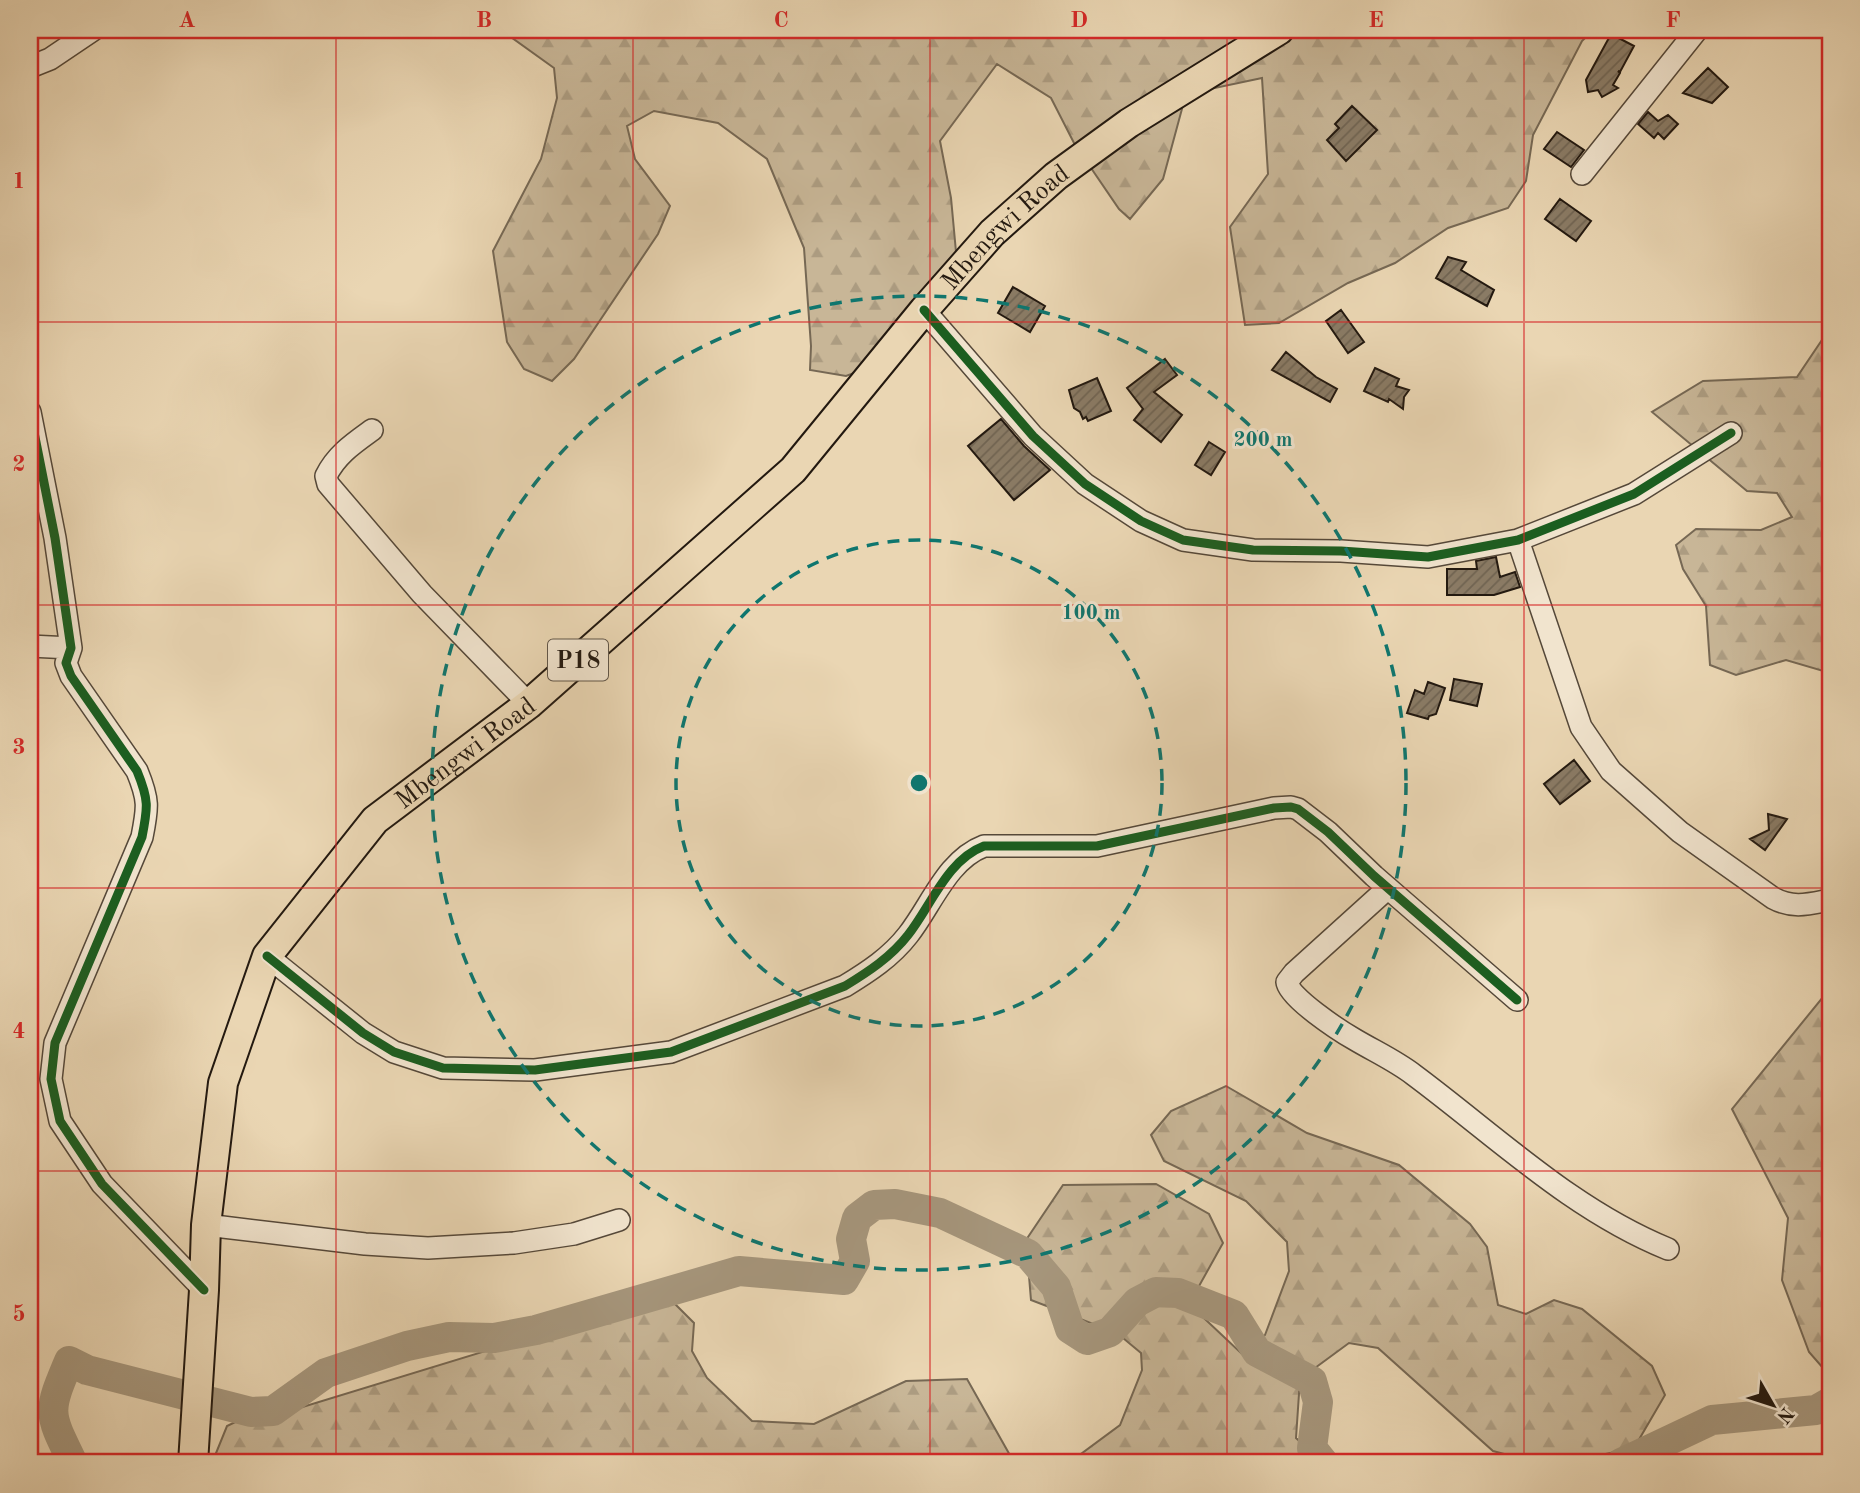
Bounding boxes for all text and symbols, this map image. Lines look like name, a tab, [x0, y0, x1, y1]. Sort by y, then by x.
text: A	[178, 9, 196, 32]
text: B	[476, 9, 492, 32]
text: C	[773, 9, 789, 32]
text: D	[1070, 9, 1088, 32]
text: E	[1368, 9, 1384, 32]
text: F	[1665, 9, 1681, 32]
street label: Mbengwi Road	[937, 160, 1074, 296]
text: 1	[12, 170, 26, 193]
text: 200 m	[1233, 430, 1293, 451]
text: 2	[12, 453, 26, 476]
text: 100 m	[1061, 603, 1121, 624]
road number: P18	[548, 640, 608, 680]
street label: Mbengwi Road	[391, 693, 541, 815]
text: 3	[12, 736, 26, 759]
centre of rings	[907, 771, 931, 795]
text: 4	[12, 1020, 26, 1043]
text: 5	[12, 1303, 26, 1326]
north arrow	[1738, 1370, 1808, 1440]
text: N	[1772, 1403, 1796, 1426]

